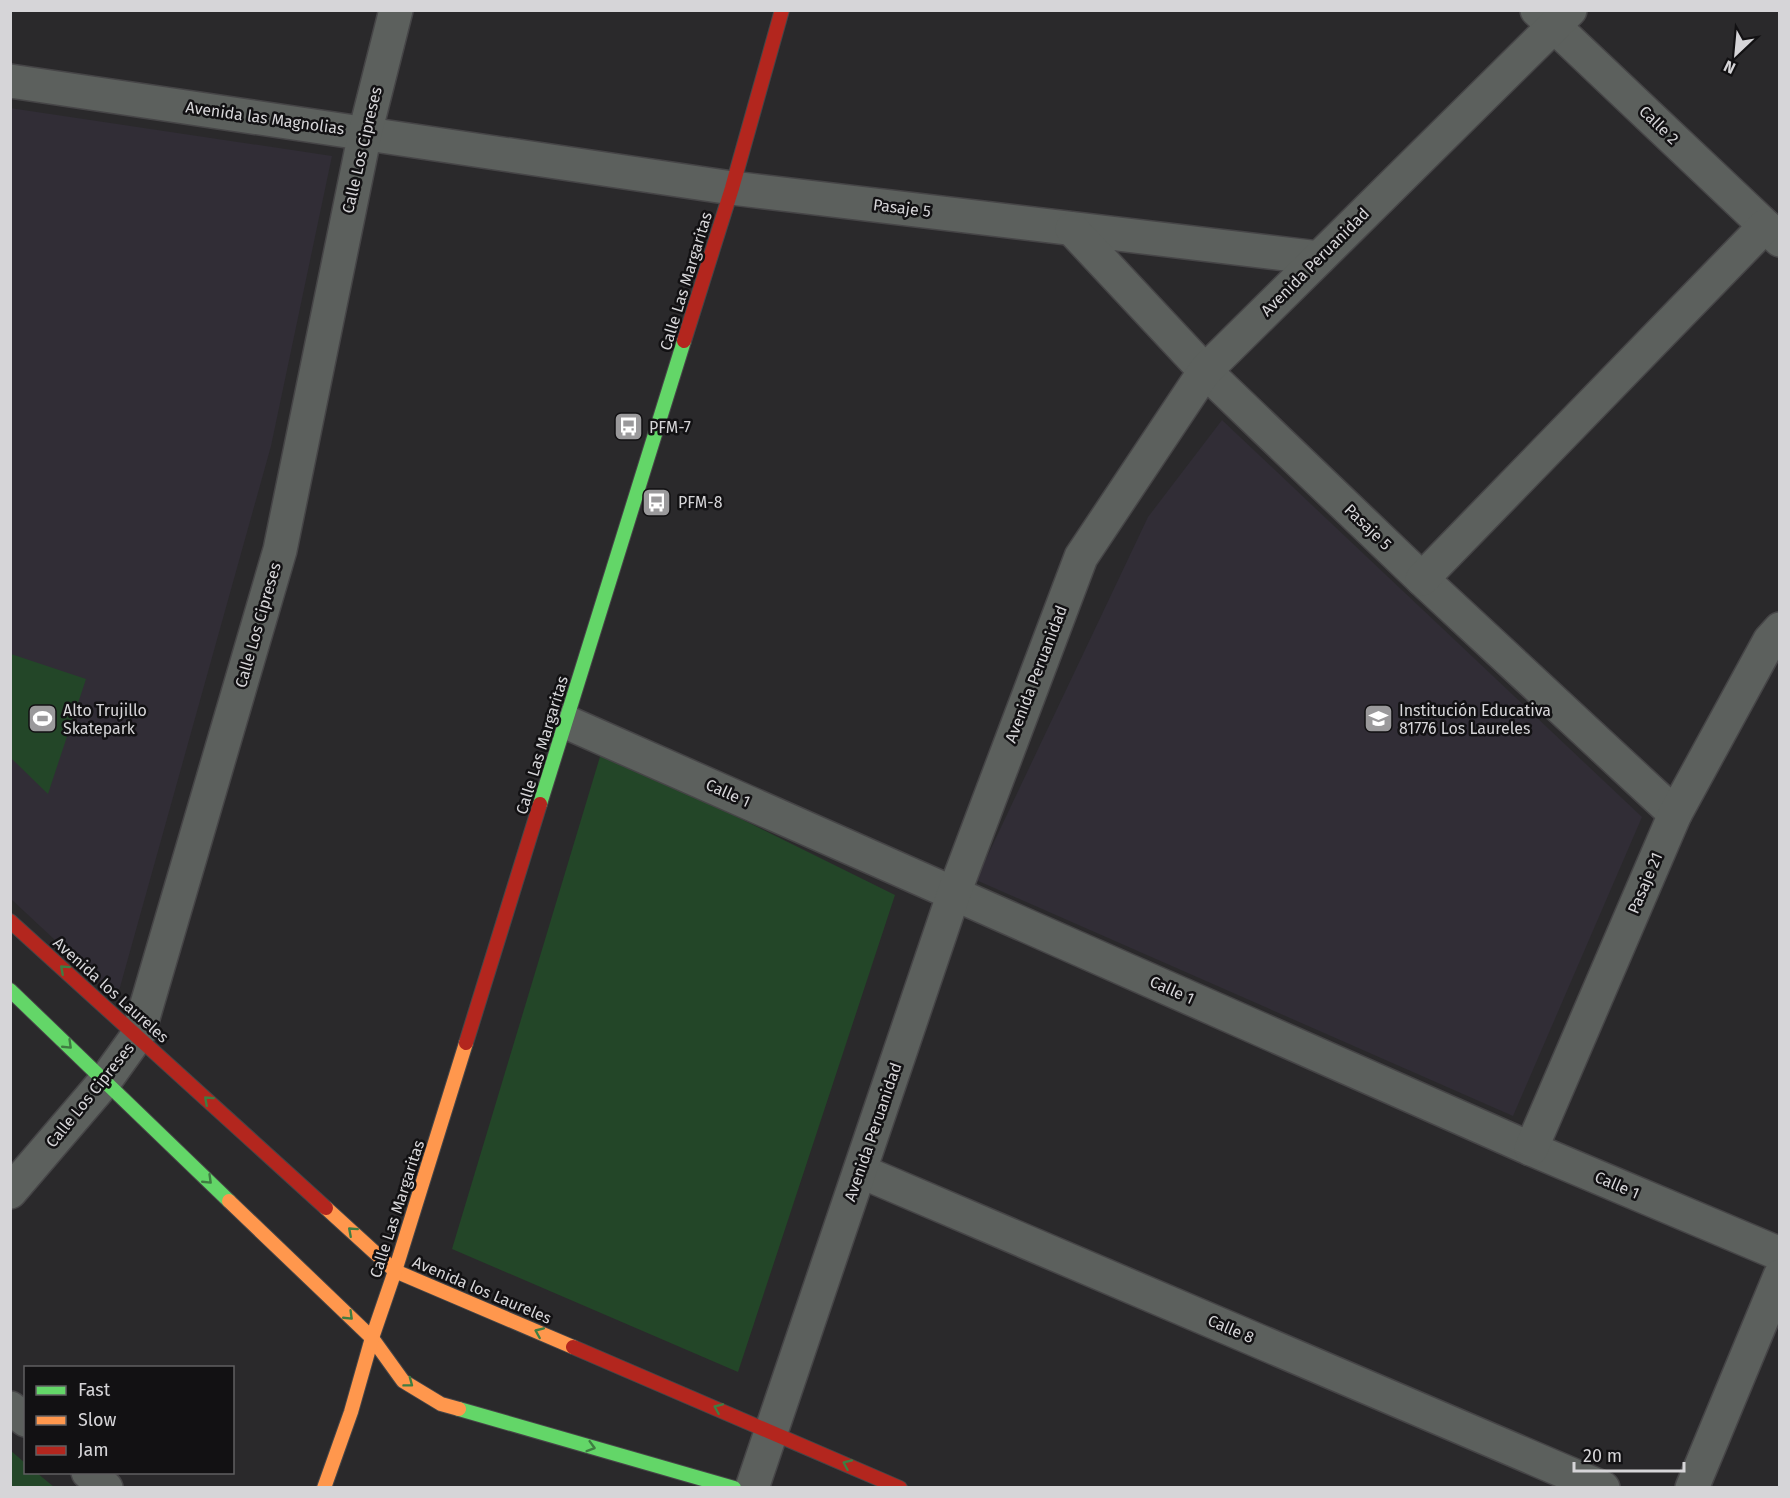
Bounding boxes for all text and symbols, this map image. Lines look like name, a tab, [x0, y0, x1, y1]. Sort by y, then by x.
north arrow	[1706, 24, 1766, 84]
text: N	[1721, 56, 1739, 78]
street label: Calle Los Cipreses	[338, 85, 386, 215]
street label: Avenida las Magnolias	[184, 97, 346, 139]
street label: Calle 2	[1635, 102, 1683, 148]
street label: Pasaje 5	[872, 195, 932, 221]
street label: Avenida Peruanidad	[1257, 204, 1373, 320]
street label: Calle Las Margaritas	[656, 209, 716, 353]
bus stop icon: PFM-7	[612, 411, 644, 443]
place label: PFM-7	[649, 418, 691, 437]
bus stop icon: PFM-8	[641, 486, 673, 518]
place label: PFM-8	[678, 493, 723, 512]
street label: Pasaje 5	[1340, 500, 1396, 554]
street label: Calle Los Cipreses	[231, 560, 285, 690]
street label: Avenida Peruanidad	[1001, 603, 1071, 745]
street label: Calle Las Margaritas	[512, 673, 572, 817]
place label: Alto Trujillo Skatepark	[63, 701, 147, 738]
place label: Institución Educativa 81776 Los Laureles	[1399, 701, 1551, 738]
sports icon: Alto Trujillo Skatepark	[26, 703, 58, 735]
school or university icon: Institución Educativa 81776 Los Laureles	[1362, 703, 1394, 735]
street label: Calle 1	[703, 775, 753, 811]
street label: Pasaje 21	[1624, 850, 1666, 916]
street label: Avenida los Laureles	[49, 933, 173, 1047]
one-way arrow	[60, 965, 71, 976]
street label: Calle 1	[1147, 972, 1197, 1008]
one-way arrow	[61, 1038, 71, 1049]
street label: Calle Los Cipreses	[42, 1039, 138, 1151]
street label: Avenida Peruanidad	[840, 1060, 906, 1204]
one-way arrow	[205, 1096, 215, 1107]
street label: Calle Las Margaritas	[366, 1138, 428, 1280]
street label: Calle 1	[1592, 1167, 1642, 1203]
one-way arrow	[201, 1173, 212, 1184]
one-way arrow	[348, 1227, 359, 1238]
street label: Avenida los Laureles	[410, 1252, 554, 1328]
one-way arrow	[341, 1308, 352, 1319]
street label: Calle 8	[1205, 1311, 1257, 1347]
one-way arrow	[534, 1327, 545, 1339]
legend	[24, 1366, 234, 1474]
one-way arrow	[402, 1376, 413, 1387]
text: Fast	[78, 1379, 111, 1401]
one-way arrow	[713, 1403, 724, 1415]
text: Slow	[78, 1409, 117, 1431]
scale bar	[1574, 1435, 1684, 1473]
text: Jam	[78, 1439, 109, 1461]
one-way arrow	[585, 1440, 596, 1452]
text: 20 m	[1583, 1445, 1622, 1467]
one-way arrow	[842, 1459, 853, 1471]

